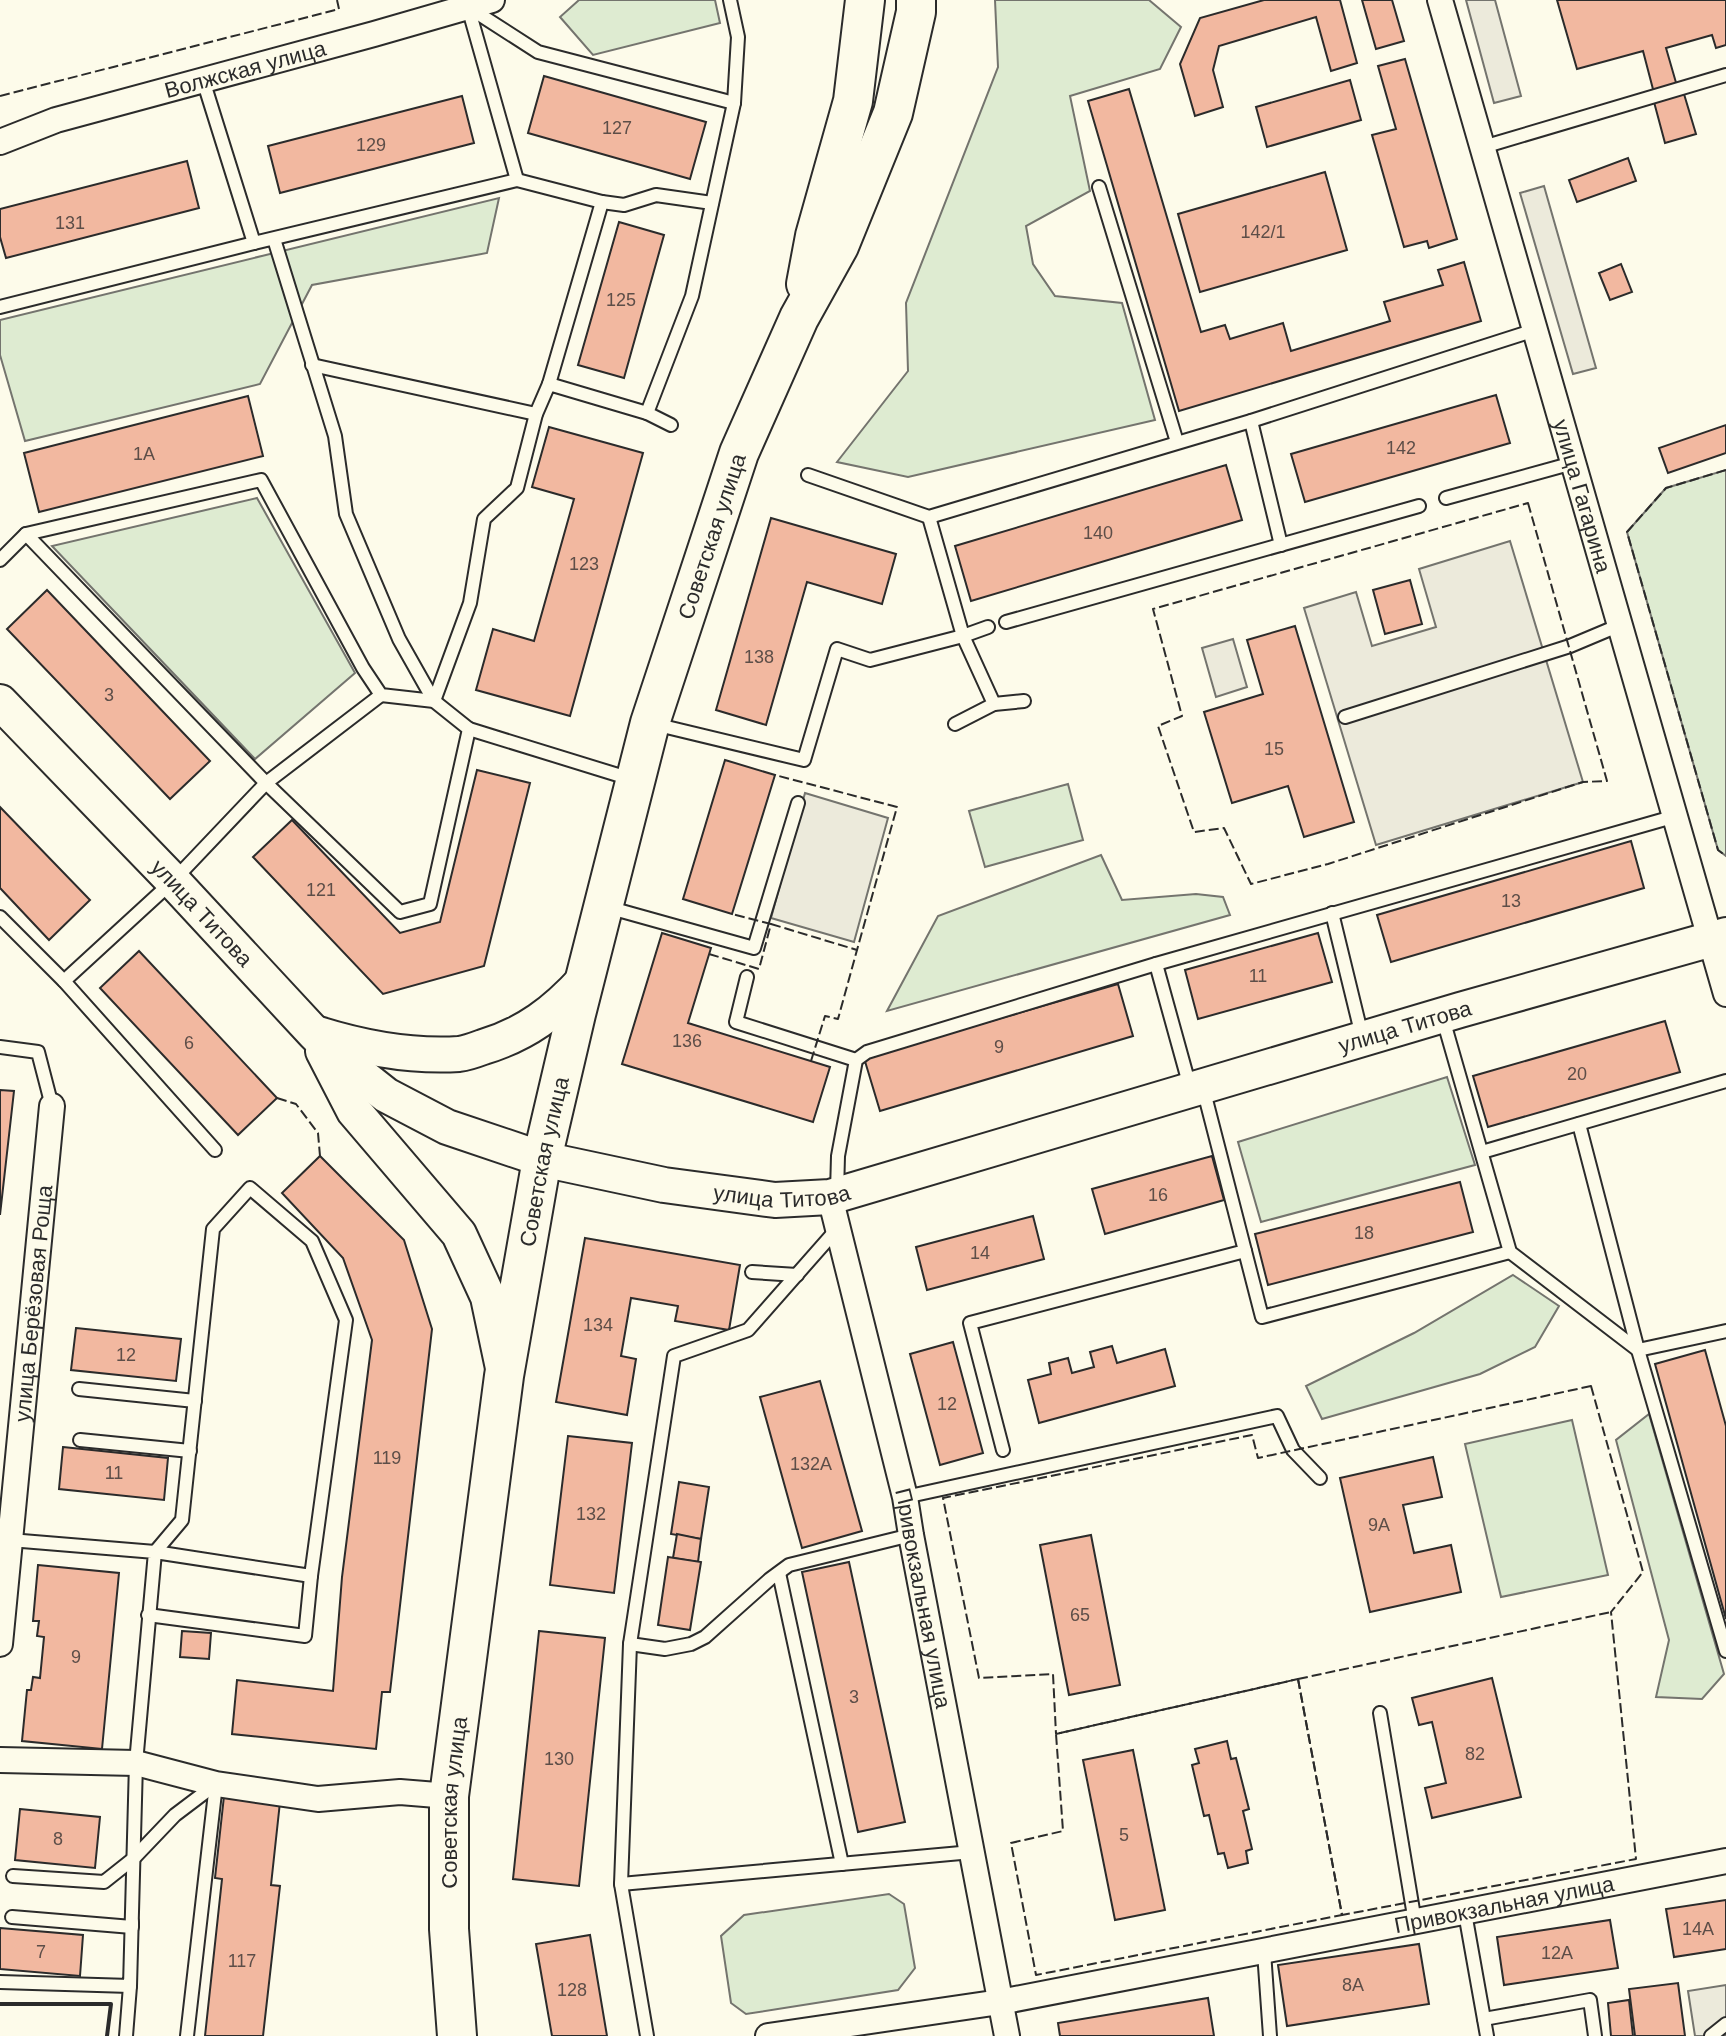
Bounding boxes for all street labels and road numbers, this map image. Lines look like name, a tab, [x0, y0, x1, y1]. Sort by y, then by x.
street label: Волжская улица	[162, 35, 329, 103]
street label: улица Гагарина	[1549, 416, 1617, 576]
street label: Советская улица	[673, 450, 751, 622]
street label: улица Титова	[146, 854, 259, 972]
street label: улица Титова	[1335, 995, 1475, 1058]
street label: Советская улица	[514, 1073, 574, 1248]
street label: улица Титова	[712, 1179, 854, 1213]
street label: улица Берёзовая Роща	[9, 1183, 57, 1423]
street label: Привокзальная улица	[891, 1485, 957, 1711]
street label: Советская улица	[437, 1714, 472, 1889]
street label: Привокзальная улица	[1392, 1870, 1617, 1938]

